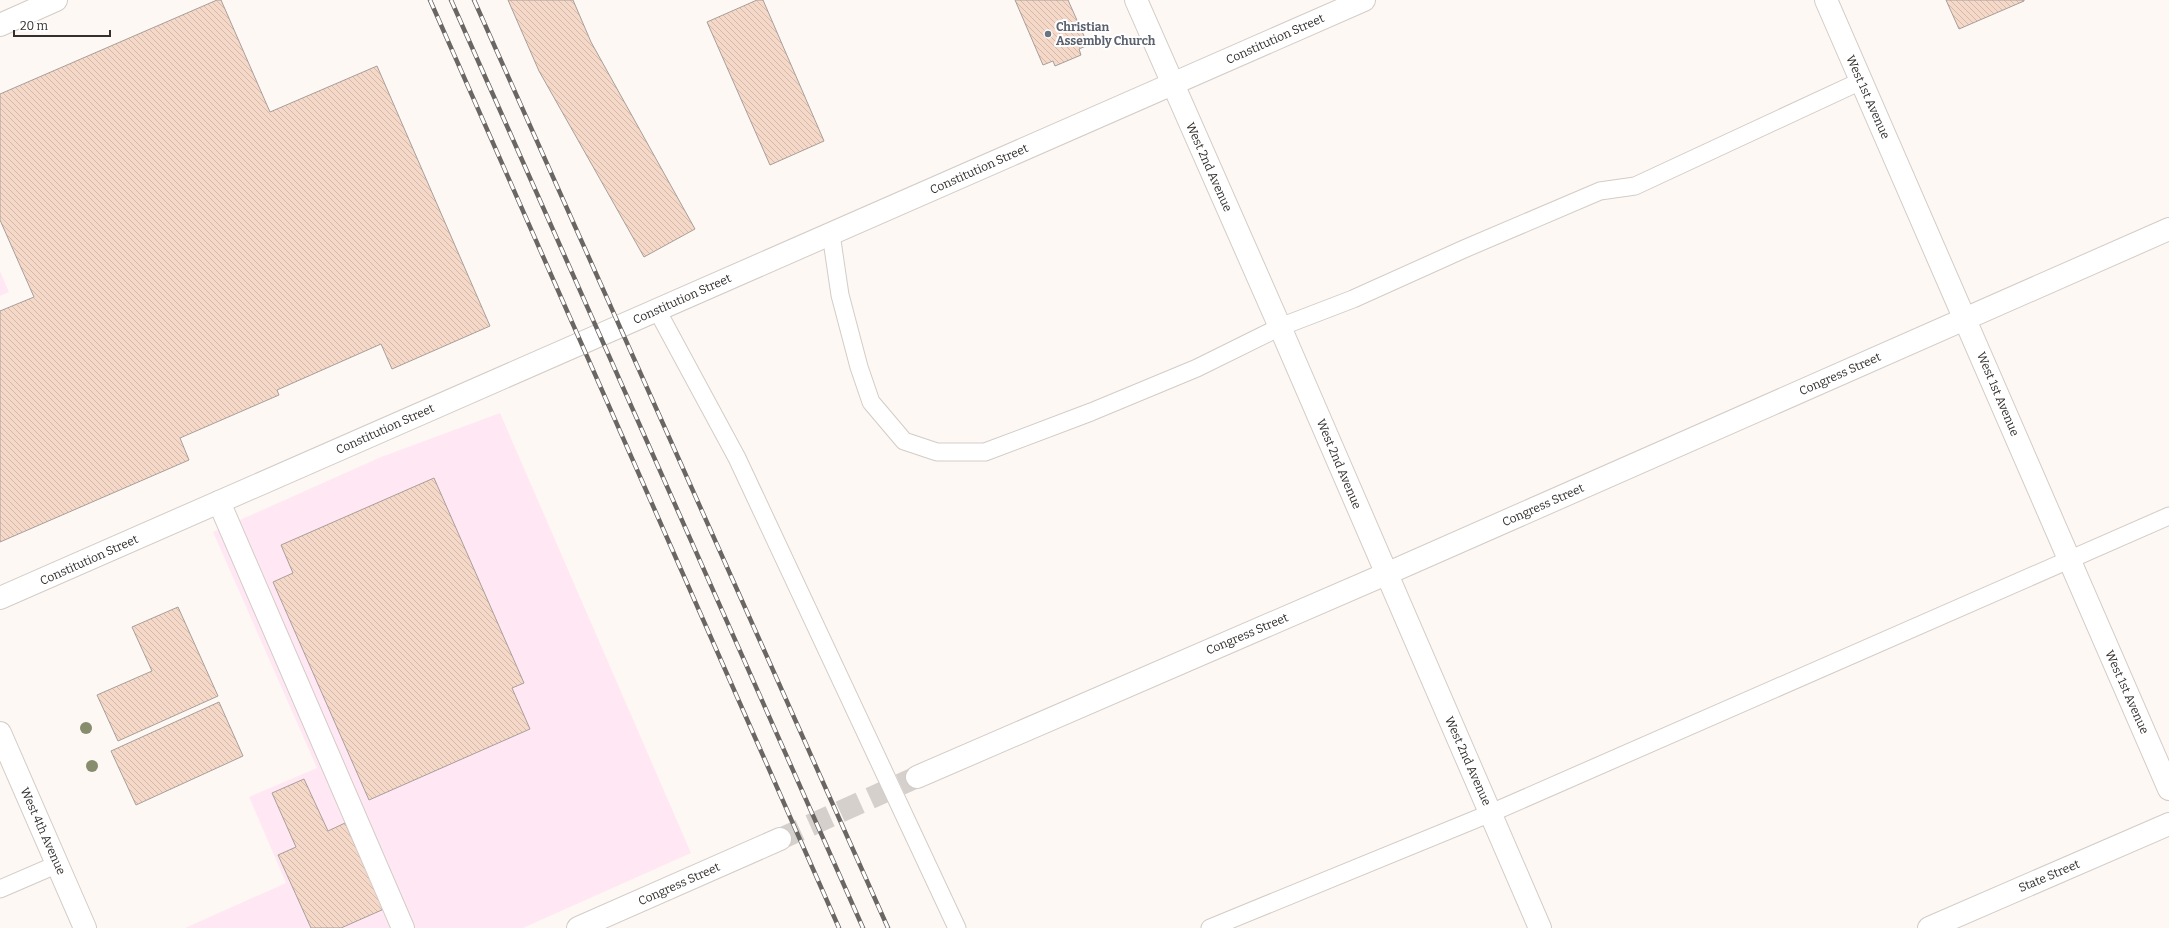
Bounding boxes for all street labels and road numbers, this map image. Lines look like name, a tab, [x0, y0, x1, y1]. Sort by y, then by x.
street label: Constitution Street	[1224, 11, 1327, 67]
street label: West 1st Avenue	[1843, 53, 1893, 141]
street label: West 2nd Avenue	[1183, 120, 1235, 214]
street label: Constitution Street	[928, 141, 1031, 197]
street label: Constitution Street	[631, 271, 734, 327]
street label: Congress Street	[1797, 349, 1884, 398]
street label: West 1st Avenue	[1974, 350, 2022, 438]
street label: Constitution Street	[334, 401, 437, 457]
street label: West 2nd Avenue	[1314, 417, 1364, 511]
street label: Congress Street	[1500, 480, 1587, 529]
street label: Constitution Street	[38, 532, 141, 588]
street label: Congress Street	[1204, 610, 1291, 658]
street label: West 1st Avenue	[2102, 648, 2152, 736]
street label: West 2nd Avenue	[1442, 714, 1494, 808]
street label: West 4th Avenue	[18, 785, 68, 877]
street label: State Street	[2016, 857, 2082, 895]
street label: Congress Street	[636, 859, 723, 908]

